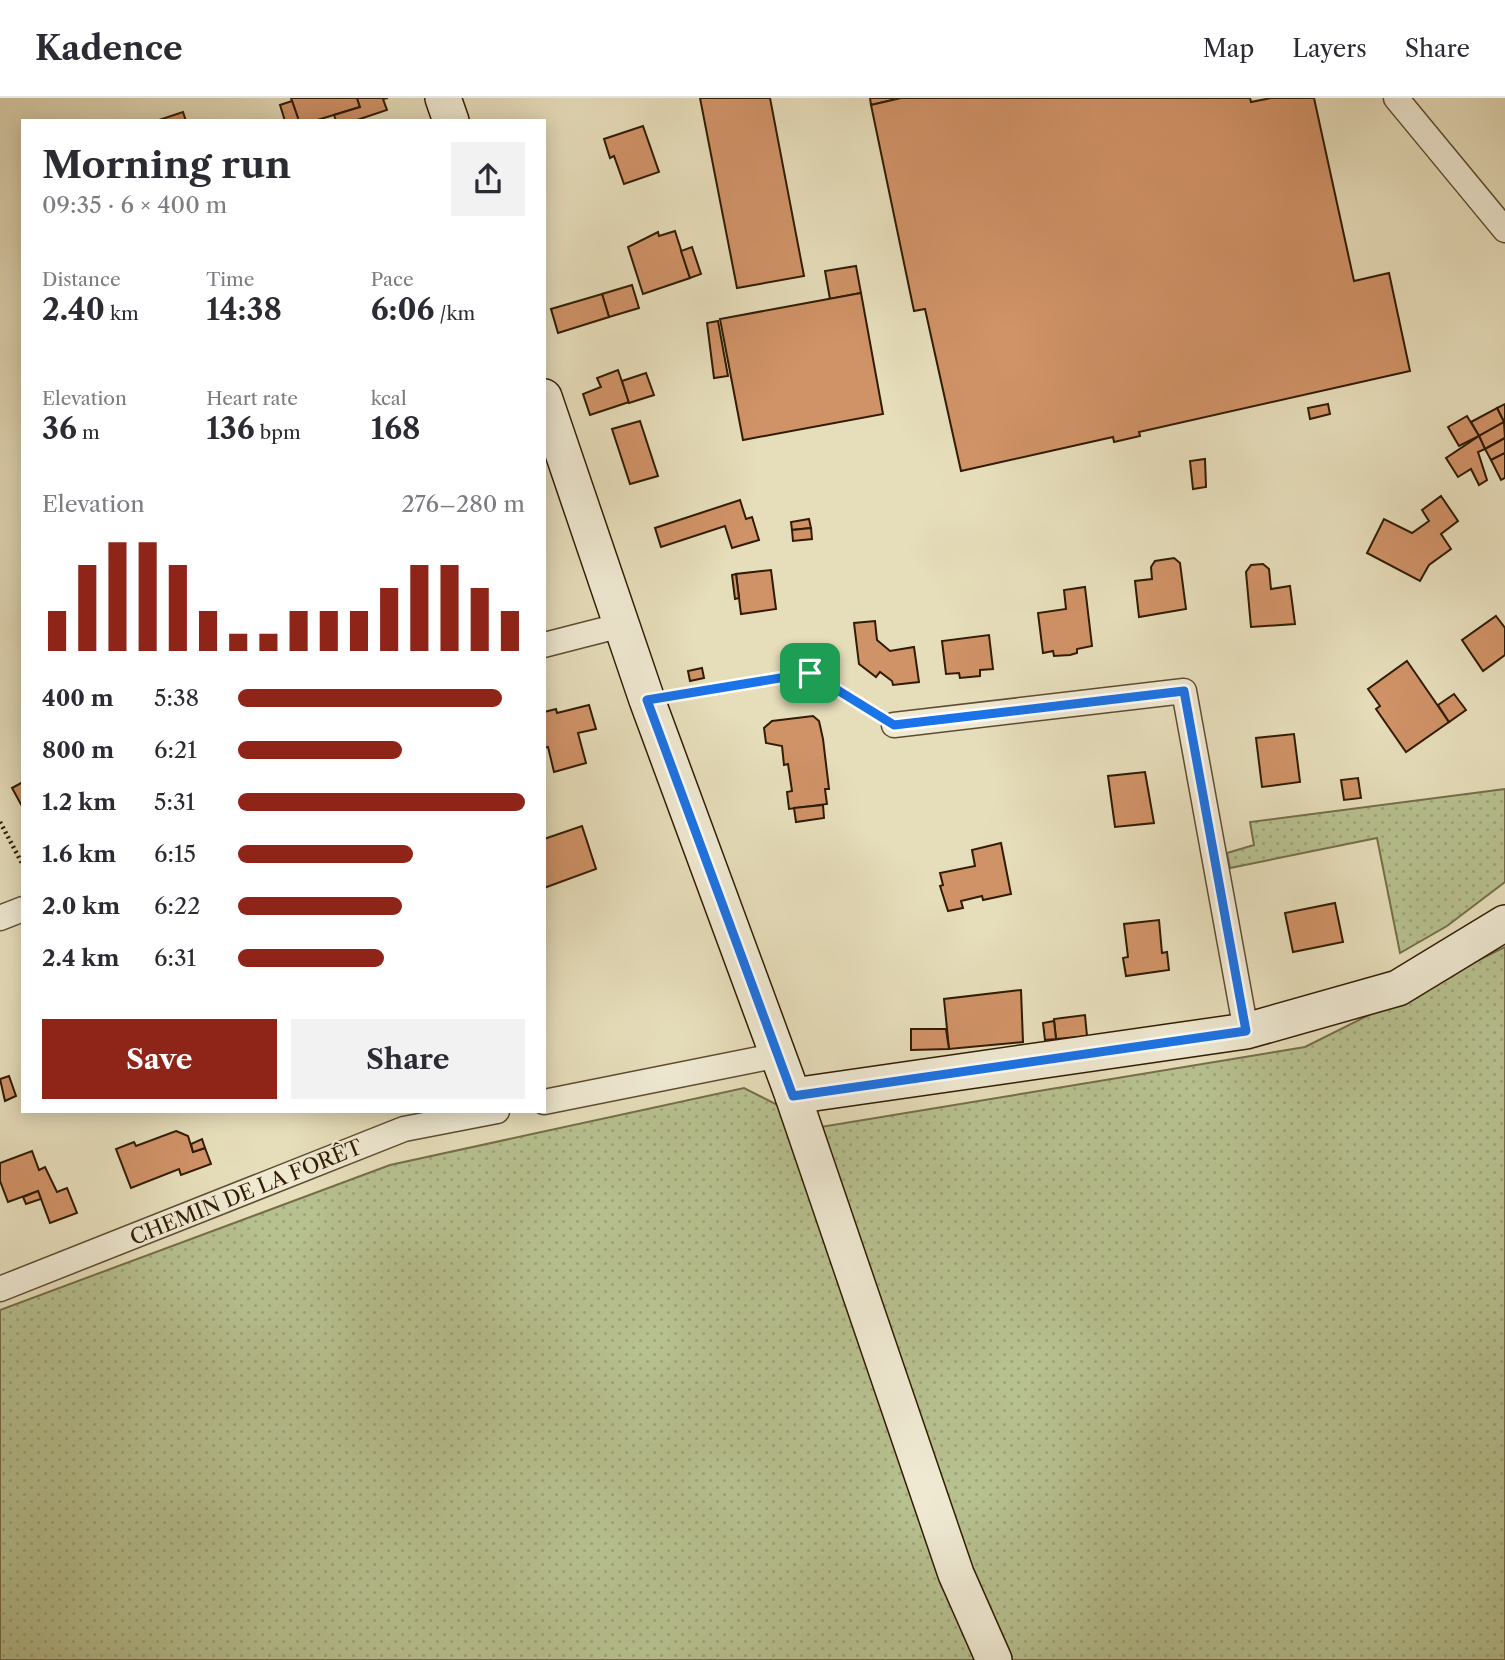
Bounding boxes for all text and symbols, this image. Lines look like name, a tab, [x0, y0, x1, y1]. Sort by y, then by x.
text: Kadence	[35, 28, 183, 69]
text: Map	[1203, 34, 1254, 63]
text: Layers	[1292, 34, 1367, 63]
text: Share	[1405, 34, 1470, 63]
text: Morning run	[42, 141, 291, 188]
button: share	[451, 142, 525, 216]
text: 09:35 · 6 × 400 m	[42, 191, 227, 219]
text: Distance	[42, 268, 121, 291]
text: Time	[206, 268, 254, 291]
text: Pace	[371, 268, 414, 291]
text: 2.40	[42, 291, 105, 328]
text: 14:38	[206, 291, 282, 328]
text: 6:06	[371, 291, 435, 328]
text: km	[105, 302, 139, 325]
text: /km	[435, 302, 475, 325]
text: Elevation	[42, 387, 127, 410]
text: Heart rate	[206, 387, 298, 410]
text: kcal	[371, 387, 407, 410]
text: 36	[42, 410, 77, 447]
text: 136	[206, 410, 255, 447]
text: 168	[371, 410, 421, 447]
text: m	[77, 421, 100, 444]
text: bpm	[255, 421, 301, 444]
text: Elevation	[42, 490, 145, 518]
text: 276–280 m	[401, 490, 525, 518]
pin	[780, 643, 840, 703]
icon: arrive	[791, 654, 829, 692]
text: 400 m	[42, 684, 114, 712]
text: 5:38	[154, 684, 199, 712]
text: 800 m	[42, 736, 114, 764]
text: 6:21	[154, 736, 197, 764]
text: 1.2 km	[42, 788, 116, 816]
text: 5:31	[154, 788, 195, 816]
text: 1.6 km	[42, 840, 116, 868]
text: 6:15	[154, 840, 196, 868]
text: 2.0 km	[42, 892, 120, 920]
text: 6:22	[154, 892, 200, 920]
text: 2.4 km	[42, 944, 119, 972]
text: 6:31	[154, 944, 196, 972]
button: Save	[42, 1019, 277, 1099]
button: Share	[291, 1019, 525, 1099]
street label: CHEMIN DE LA FORÊT	[126, 1134, 366, 1250]

